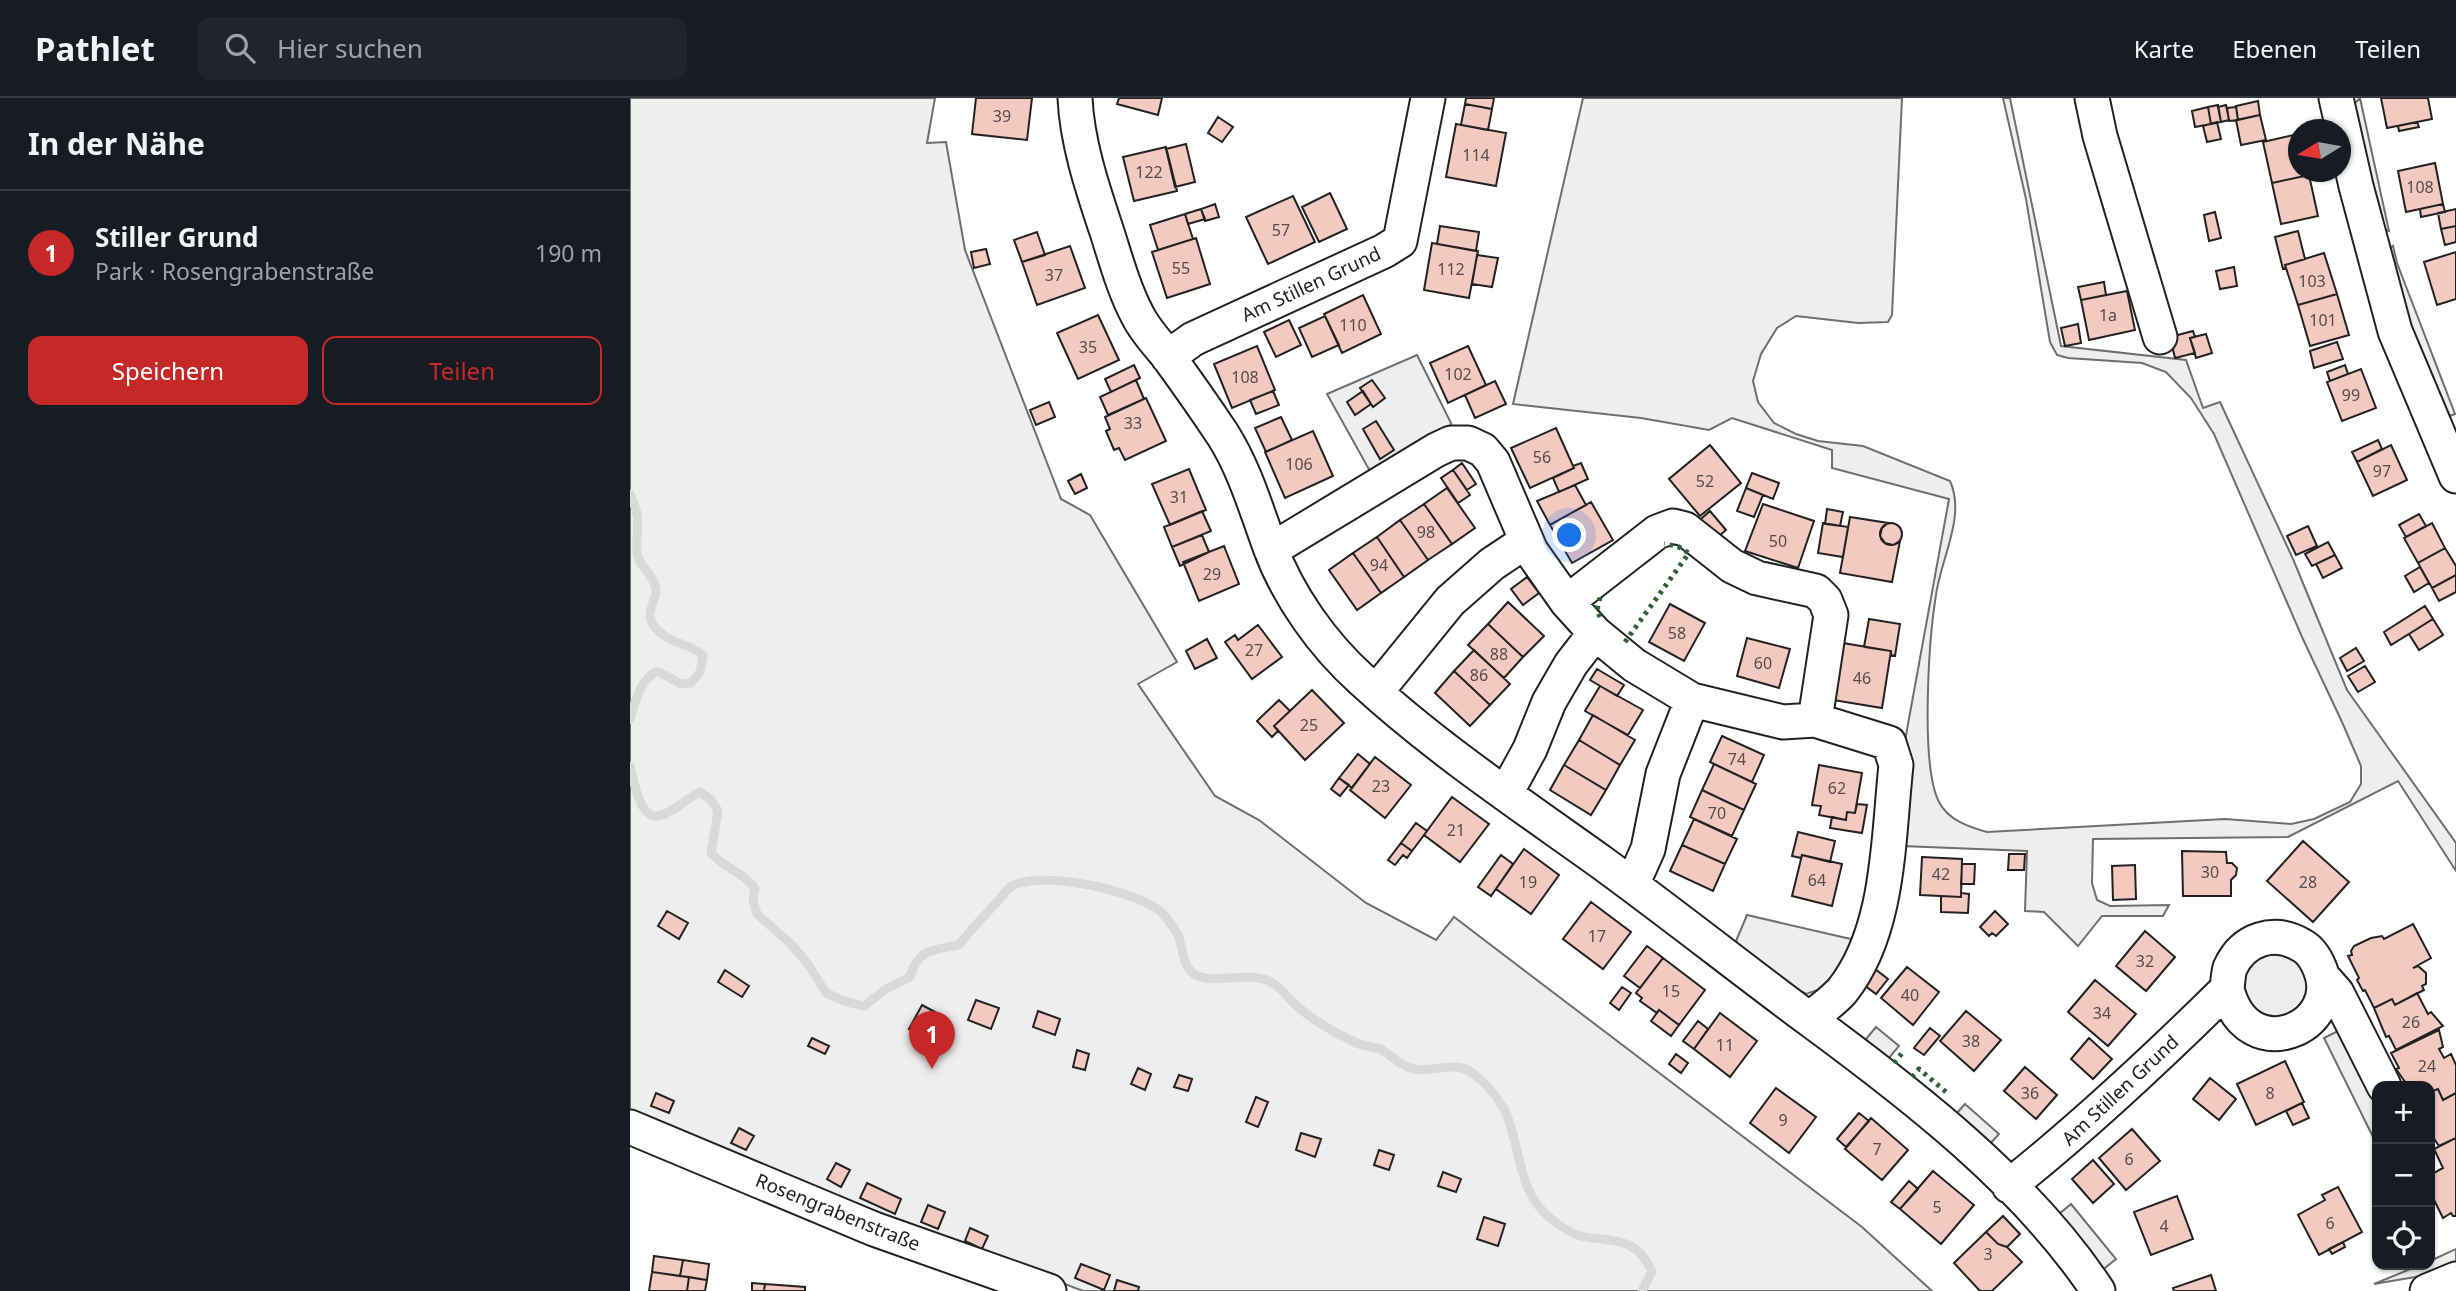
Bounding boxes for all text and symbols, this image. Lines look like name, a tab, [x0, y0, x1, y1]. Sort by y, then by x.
search box	[197, 17, 687, 80]
text: Pathlet	[35, 26, 155, 71]
icon: search	[221, 29, 259, 67]
text: Hier suchen	[277, 30, 423, 66]
text: Karte	[2134, 32, 2194, 65]
text: Ebenen	[2232, 32, 2317, 65]
text: Teilen	[2355, 32, 2421, 65]
house number: 39	[993, 105, 1011, 127]
north arrow	[2288, 119, 2351, 182]
text: In der Nähe	[28, 123, 205, 164]
house number: 114	[1462, 144, 1490, 166]
house number: 122	[1135, 161, 1163, 183]
house number: 108	[2406, 176, 2434, 198]
text: Stiller Grund	[95, 219, 258, 255]
house number: 57	[1272, 219, 1290, 241]
text: 1	[44, 237, 58, 269]
text: 190 m	[535, 237, 602, 269]
street label: Am Stillen Grund	[1237, 240, 1385, 328]
text: Park · Rosengrabenstraße	[95, 255, 374, 287]
house number: 55	[1172, 257, 1190, 279]
house number: 112	[1437, 258, 1465, 280]
house number: 37	[1045, 264, 1063, 286]
house number: 103	[2298, 270, 2326, 292]
house number: 1a	[2099, 304, 2117, 326]
house number: 101	[2309, 309, 2337, 331]
house number: 110	[1339, 314, 1367, 336]
button: Speichern	[28, 336, 308, 405]
button: Teilen	[322, 336, 602, 405]
house number: 35	[1079, 336, 1097, 358]
house number: 102	[1444, 363, 1472, 385]
house number: 108	[1231, 366, 1259, 388]
house number: 99	[2342, 384, 2360, 406]
house number: 33	[1124, 412, 1142, 434]
house number: 56	[1533, 446, 1551, 468]
house number: 106	[1285, 453, 1313, 475]
house number: 97	[2373, 460, 2391, 482]
house number: 52	[1696, 470, 1714, 492]
house number: 31	[1170, 486, 1188, 508]
your location	[1552, 518, 1586, 552]
house number: 98	[1417, 521, 1435, 543]
house number: 50	[1769, 530, 1787, 552]
house number: 94	[1370, 554, 1388, 576]
house number: 29	[1203, 563, 1221, 585]
house number: 58	[1668, 622, 1686, 644]
house number: 27	[1245, 639, 1263, 661]
house number: 88	[1490, 643, 1508, 665]
house number: 60	[1754, 652, 1772, 674]
house number: 86	[1470, 664, 1488, 686]
house number: 46	[1853, 667, 1871, 689]
house number: 25	[1300, 714, 1318, 736]
house number: 74	[1728, 748, 1746, 770]
house number: 23	[1372, 775, 1390, 797]
house number: 62	[1828, 777, 1846, 799]
house number: 70	[1708, 802, 1726, 824]
house number: 21	[1447, 819, 1465, 841]
house number: 30	[2201, 861, 2219, 883]
house number: 42	[1932, 863, 1950, 885]
house number: 64	[1808, 869, 1826, 891]
house number: 19	[1519, 871, 1537, 893]
house number: 28	[2299, 871, 2317, 893]
house number: 17	[1588, 925, 1606, 947]
house number: 32	[2136, 950, 2154, 972]
house number: 15	[1662, 980, 1680, 1002]
house number: 40	[1901, 984, 1919, 1006]
house number: 34	[2093, 1002, 2111, 1024]
pin: 1	[909, 1011, 955, 1069]
house number: 26	[2402, 1011, 2420, 1033]
street label: Am Stillen Grund	[2056, 1029, 2184, 1151]
house number: 38	[1962, 1030, 1980, 1052]
house number: 11	[1716, 1034, 1734, 1056]
house number: 24	[2418, 1055, 2436, 1077]
map controls	[2372, 1081, 2435, 1270]
button: +	[2372, 1081, 2435, 1144]
house number: 36	[2021, 1082, 2039, 1104]
house number: 8	[2265, 1082, 2275, 1104]
house number: 9	[1778, 1109, 1788, 1131]
house number: 7	[1872, 1138, 1882, 1160]
button: −	[2372, 1144, 2435, 1207]
house number: 6	[2124, 1148, 2134, 1170]
street label: Rosengrabenstraße	[752, 1167, 924, 1257]
house number: 5	[1932, 1196, 1942, 1218]
button: locate	[2372, 1207, 2435, 1270]
house number: 6	[2325, 1212, 2335, 1234]
house number: 4	[2159, 1215, 2169, 1237]
house number: 3	[1983, 1243, 1993, 1265]

